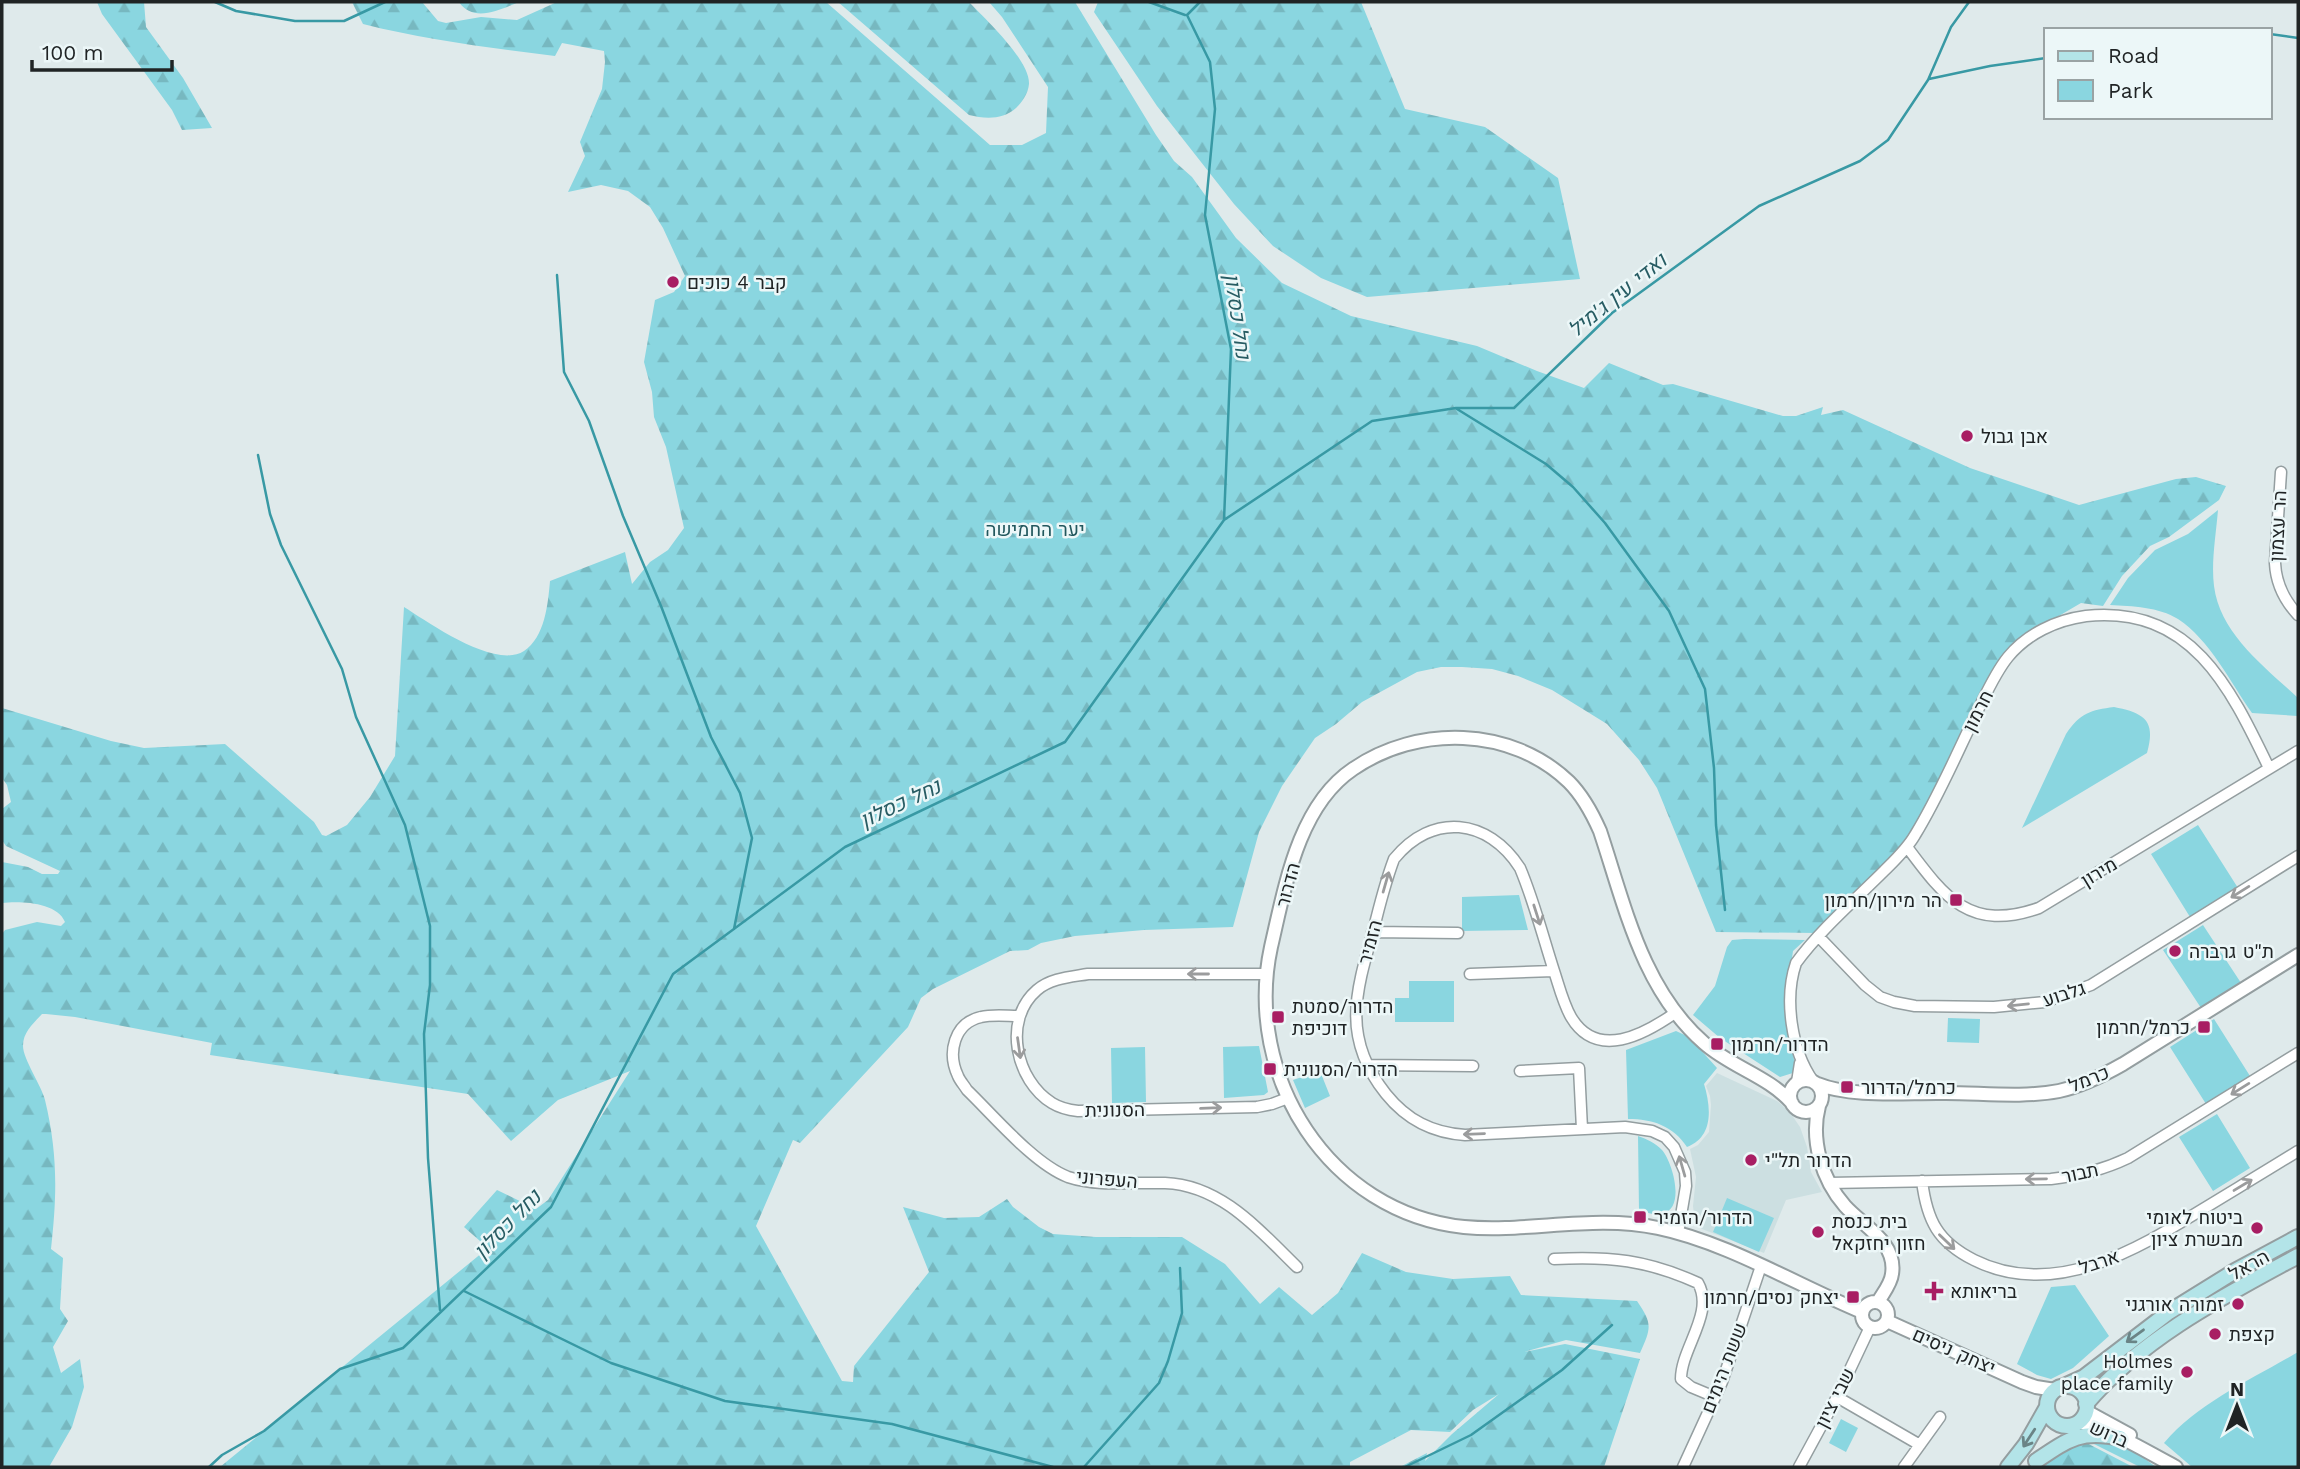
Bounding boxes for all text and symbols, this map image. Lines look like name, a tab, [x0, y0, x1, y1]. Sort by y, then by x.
scale bar	[32, 28, 172, 72]
legend	[2044, 28, 2272, 119]
text: 100 m	[42, 40, 104, 65]
text: Road	[2108, 43, 2159, 68]
text: Park	[2108, 78, 2153, 103]
water label: ואדי עין ג'מיל	[1563, 247, 1673, 342]
place label: קבר 4 כוכים	[687, 271, 787, 294]
water label: נחל כסלון	[1220, 272, 1257, 362]
marker: קבר 4 כוכים	[665, 274, 681, 290]
place label: אבן גבול	[1981, 425, 2048, 448]
marker: אבן גבול	[1959, 428, 1975, 444]
street label: הר עצמון	[2265, 490, 2291, 562]
park label: יער החמישה	[985, 518, 1085, 541]
street label: חרמון	[1958, 686, 1998, 736]
water label: נחל כסלון	[856, 773, 945, 832]
street label: מירון	[2077, 852, 2121, 892]
street label: הדרור	[1271, 860, 1305, 910]
one-way arrow	[1381, 871, 1394, 893]
one-way arrow	[2231, 886, 2251, 900]
place label: הר מירון/חרמון	[1825, 889, 1942, 912]
marker: הר מירון/חרמון	[1948, 892, 1964, 908]
one-way arrow	[1531, 904, 1544, 926]
street label: הזמיר	[1353, 917, 1387, 967]
place label: ת"ט גרברה	[2189, 940, 2274, 963]
marker: ת"ט גרברה	[2167, 943, 2183, 959]
one-way arrow	[1187, 967, 1210, 981]
street label: גלבוע	[2040, 976, 2088, 1012]
place label: הדרור/סמטת דוכיפת	[1292, 995, 1393, 1040]
one-way arrow	[2007, 999, 2030, 1012]
marker: הדרור/סמטת דוכיפת	[1270, 1009, 1286, 1025]
place label: כרמל/חרמון	[2096, 1016, 2190, 1039]
marker: כרמל/חרמון	[2196, 1019, 2212, 1035]
place label: הדרור/חרמון	[1731, 1033, 1829, 1056]
one-way arrow	[1012, 1036, 1025, 1059]
marker: הדרור/חרמון	[1709, 1036, 1725, 1052]
place label: הדרור/הסנונית	[1284, 1058, 1398, 1081]
marker: הדרור/הסנונית	[1262, 1061, 1278, 1077]
street label: כרמל	[2066, 1061, 2112, 1097]
place label: כרמל/הדרור	[1861, 1076, 1956, 1099]
marker: כרמל/הדרור	[1839, 1079, 1855, 1095]
one-way arrow	[2231, 1082, 2251, 1096]
street label: הסנונית	[1085, 1098, 1145, 1122]
one-way arrow	[1199, 1101, 1222, 1114]
one-way arrow	[1463, 1128, 1486, 1141]
place label: הדרור תל"י	[1765, 1149, 1852, 1172]
marker: הדרור תל"י	[1743, 1152, 1759, 1168]
one-way arrow	[1675, 1155, 1688, 1178]
street label: תבור	[2060, 1158, 2100, 1188]
street label: העפרוני	[1075, 1165, 1139, 1193]
one-way arrow	[2024, 1173, 2047, 1186]
one-way arrow	[2233, 1178, 2253, 1192]
water label: נחל כסלון	[468, 1183, 547, 1264]
place label: הדרור/הזמיר	[1654, 1206, 1753, 1229]
place label: ביטוח לאומי מבשרת ציון	[2147, 1206, 2243, 1251]
marker: הדרור/הזמיר	[1632, 1209, 1648, 1225]
place label: בית כנסת חזון יחזקאל	[1832, 1210, 1926, 1255]
marker: ביטוח לאומי מבשרת ציון	[2249, 1220, 2265, 1236]
marker: בית כנסת חזון יחזקאל	[1810, 1224, 1826, 1240]
one-way arrow	[1939, 1234, 1956, 1251]
street label: ארבל	[2076, 1245, 2122, 1279]
street label: הראל	[2225, 1245, 2273, 1285]
place label: בריאותא	[1950, 1280, 2017, 1303]
marker: בריאותא	[1924, 1281, 1944, 1301]
place label: יצחק נסים/חרמון	[1704, 1286, 1839, 1309]
marker: יצחק נסים/חרמון	[1845, 1289, 1861, 1305]
place label: זמורה אורגני	[2126, 1293, 2224, 1316]
marker: זמורה אורגני	[2230, 1296, 2246, 1312]
street label: ששת הימים	[1696, 1319, 1752, 1417]
street label: יצחק ניסים	[1909, 1323, 1999, 1379]
place label: קצפת	[2229, 1323, 2275, 1346]
marker: קצפת	[2207, 1326, 2223, 1342]
one-way arrow	[2126, 1328, 2145, 1343]
place label: Holmes place family	[2061, 1350, 2173, 1395]
street label: שבי ציון	[1810, 1364, 1860, 1432]
marker: Holmes place family	[2179, 1364, 2195, 1380]
north arrow	[2202, 1371, 2272, 1441]
text: N	[2230, 1378, 2244, 1401]
street label: ברוש	[2086, 1415, 2132, 1453]
one-way arrow	[2022, 1428, 2036, 1448]

